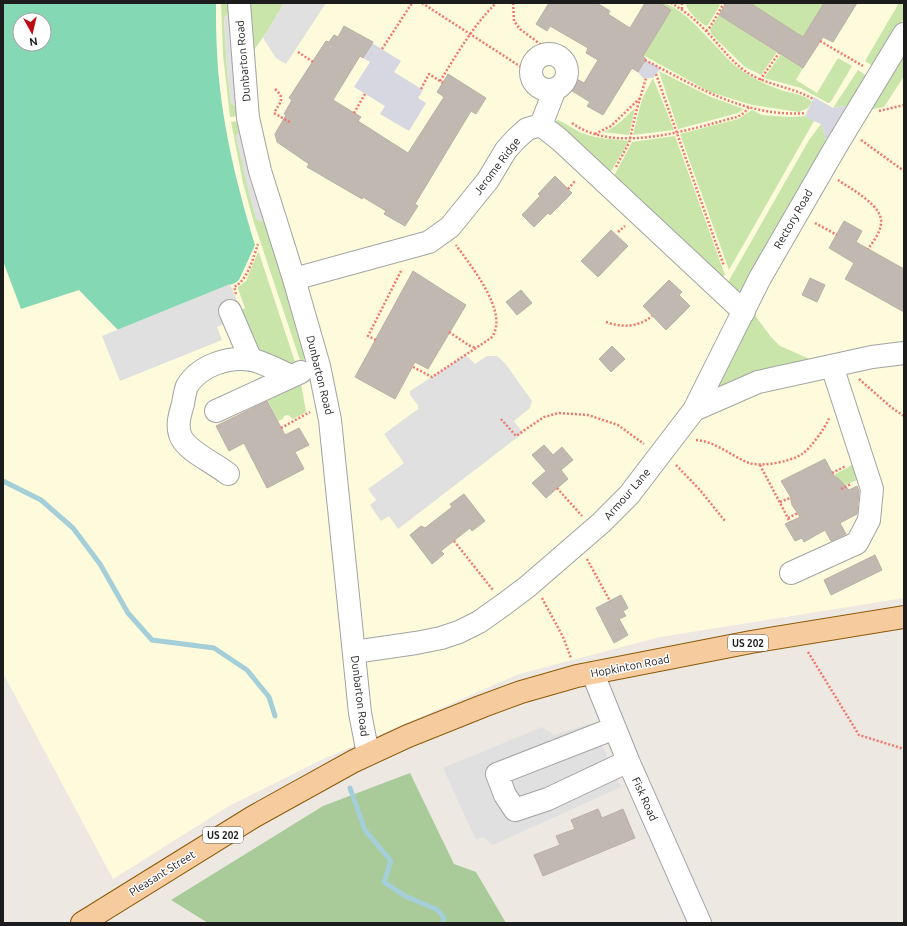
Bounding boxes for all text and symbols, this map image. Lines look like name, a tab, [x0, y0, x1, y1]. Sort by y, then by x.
north arrow	[12, 12, 52, 52]
street label: Dunbarton Road	[233, 20, 253, 102]
text: N	[28, 35, 38, 48]
street label: Jerome Ridge	[472, 135, 522, 197]
street label: Rectory Road	[771, 187, 815, 251]
street label: Dunbarton Road	[304, 334, 336, 416]
street label: Armour Lane	[602, 466, 652, 522]
road number: US 202	[728, 635, 768, 651]
street label: Hopkinton Road	[590, 652, 670, 680]
street label: Dunbarton Road	[349, 655, 371, 737]
street label: Fisk Road	[630, 775, 660, 823]
road number: US 202	[203, 827, 243, 843]
street label: Pleasant Street	[127, 848, 198, 898]

